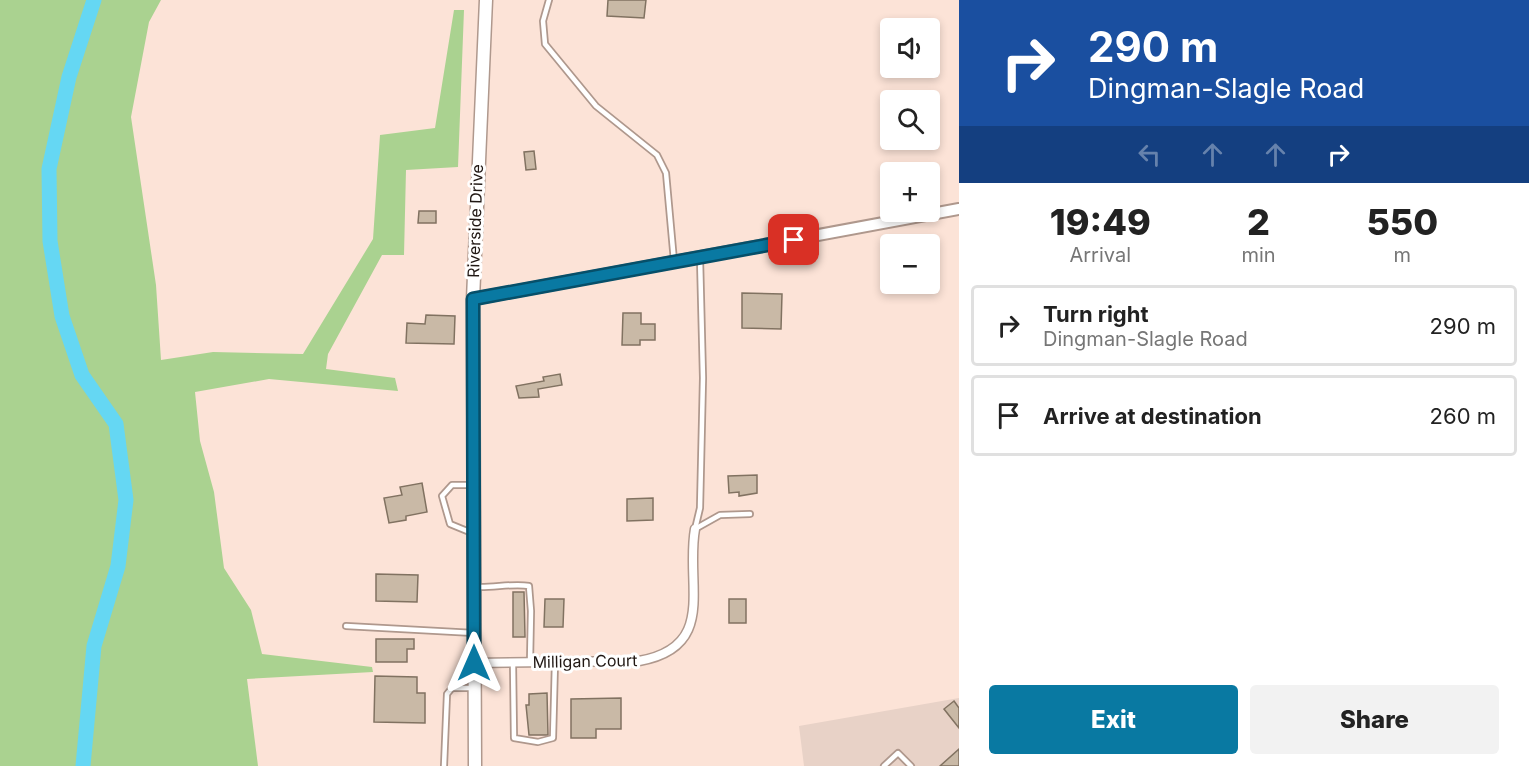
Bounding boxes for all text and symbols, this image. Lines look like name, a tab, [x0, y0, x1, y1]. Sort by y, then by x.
map controls	[880, 18, 940, 294]
button: sound	[880, 18, 940, 78]
text: 290 m	[1088, 21, 1218, 72]
icon: right	[989, 24, 1067, 102]
text: Dingman-Slagle Road	[1088, 72, 1364, 105]
button: search	[880, 90, 940, 150]
icon: left	[1133, 138, 1166, 171]
icon: ahead	[1196, 138, 1229, 171]
icon: ahead	[1259, 138, 1292, 171]
icon: right	[1322, 138, 1355, 171]
button: +	[880, 162, 940, 222]
street label: Riverside Drive	[463, 164, 487, 278]
text: 19:49	[1050, 200, 1151, 244]
text: 2	[1247, 200, 1270, 244]
text: 550	[1366, 200, 1438, 244]
pin	[768, 214, 819, 265]
icon: arrive	[777, 223, 810, 256]
button: −	[880, 234, 940, 294]
text: Arrival	[1069, 243, 1131, 267]
text: min	[1241, 243, 1276, 267]
text: m	[1394, 243, 1411, 267]
text: Turn right	[1043, 301, 1149, 327]
icon: right	[992, 309, 1025, 342]
text: 290 m	[1430, 313, 1496, 339]
text: Dingman-Slagle Road	[1043, 327, 1248, 351]
icon: arrive	[992, 399, 1025, 432]
text: Arrive at destination	[1043, 403, 1262, 429]
text: 260 m	[1430, 403, 1496, 429]
position arrow	[442, 631, 506, 695]
street label: Milligan Court	[532, 650, 638, 672]
button: Exit	[989, 685, 1238, 754]
button: Share	[1250, 685, 1499, 754]

